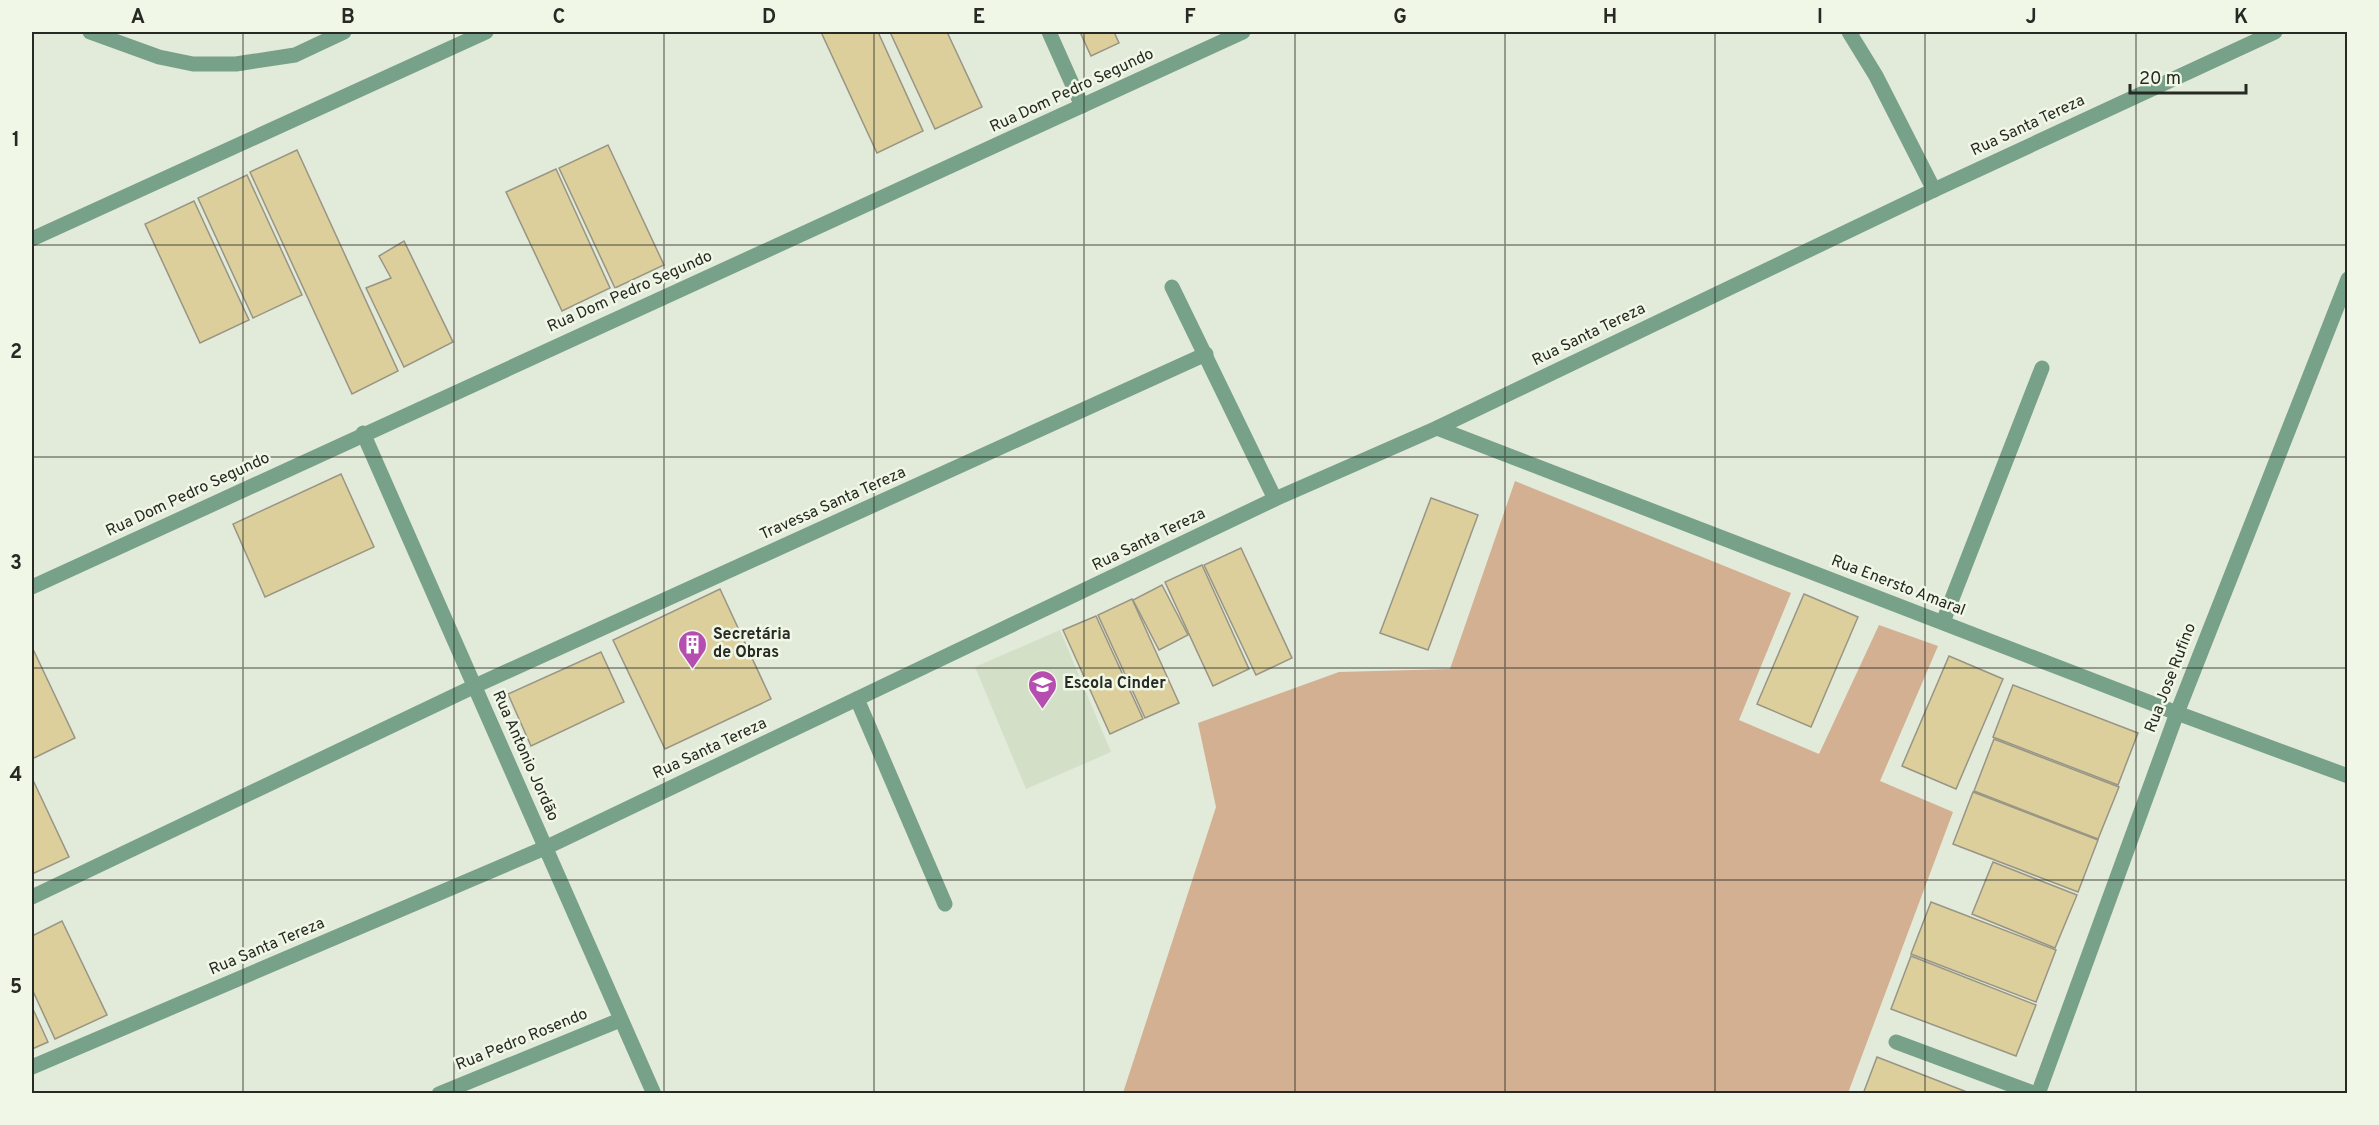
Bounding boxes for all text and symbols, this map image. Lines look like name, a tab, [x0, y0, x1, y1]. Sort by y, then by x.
text: A	[131, 5, 145, 31]
text: B	[341, 5, 355, 31]
text: C	[553, 5, 565, 31]
text: D	[762, 5, 776, 31]
text: E	[973, 5, 985, 31]
text: F	[1184, 5, 1196, 31]
text: G	[1393, 5, 1407, 31]
text: H	[1603, 5, 1617, 31]
text: I	[1817, 5, 1823, 31]
text: J	[2025, 5, 2037, 31]
text: K	[2234, 5, 2248, 31]
street label: Rua Dom Pedro Segundo	[987, 44, 1157, 138]
scale bar	[2130, 57, 2246, 95]
text: 20 m	[2139, 68, 2181, 91]
street label: Rua Santa Tereza	[1968, 91, 2088, 161]
text: 1	[12, 128, 20, 154]
street label: Rua Dom Pedro Segundo	[544, 247, 716, 337]
street label: Rua Santa Tereza	[1529, 299, 1649, 371]
text: 2	[10, 340, 22, 366]
street label: Rua Dom Pedro Segundo	[103, 448, 273, 542]
street label: Travessa Santa Tereza	[757, 463, 909, 545]
street label: Rua Santa Tereza	[1089, 504, 1209, 576]
text: 3	[10, 551, 22, 577]
street label: Rua Enersto Amaral	[1828, 551, 1968, 621]
street label: Rua Jose Rufino	[2141, 620, 2201, 736]
place label: Secretária de Obras	[713, 625, 791, 663]
building icon: Secretária de Obras	[676, 628, 708, 670]
school or university icon: Escola Cinder	[1027, 668, 1059, 710]
place label: Escola Cinder	[1064, 674, 1166, 694]
street label: Rua Antonio Jordão	[487, 688, 563, 824]
street label: Rua Santa Tereza	[650, 714, 770, 784]
text: 4	[10, 763, 22, 789]
street label: Rua Santa Tereza	[206, 914, 328, 980]
text: 5	[10, 975, 22, 1001]
street label: Rua Pedro Rosendo	[453, 1004, 591, 1076]

